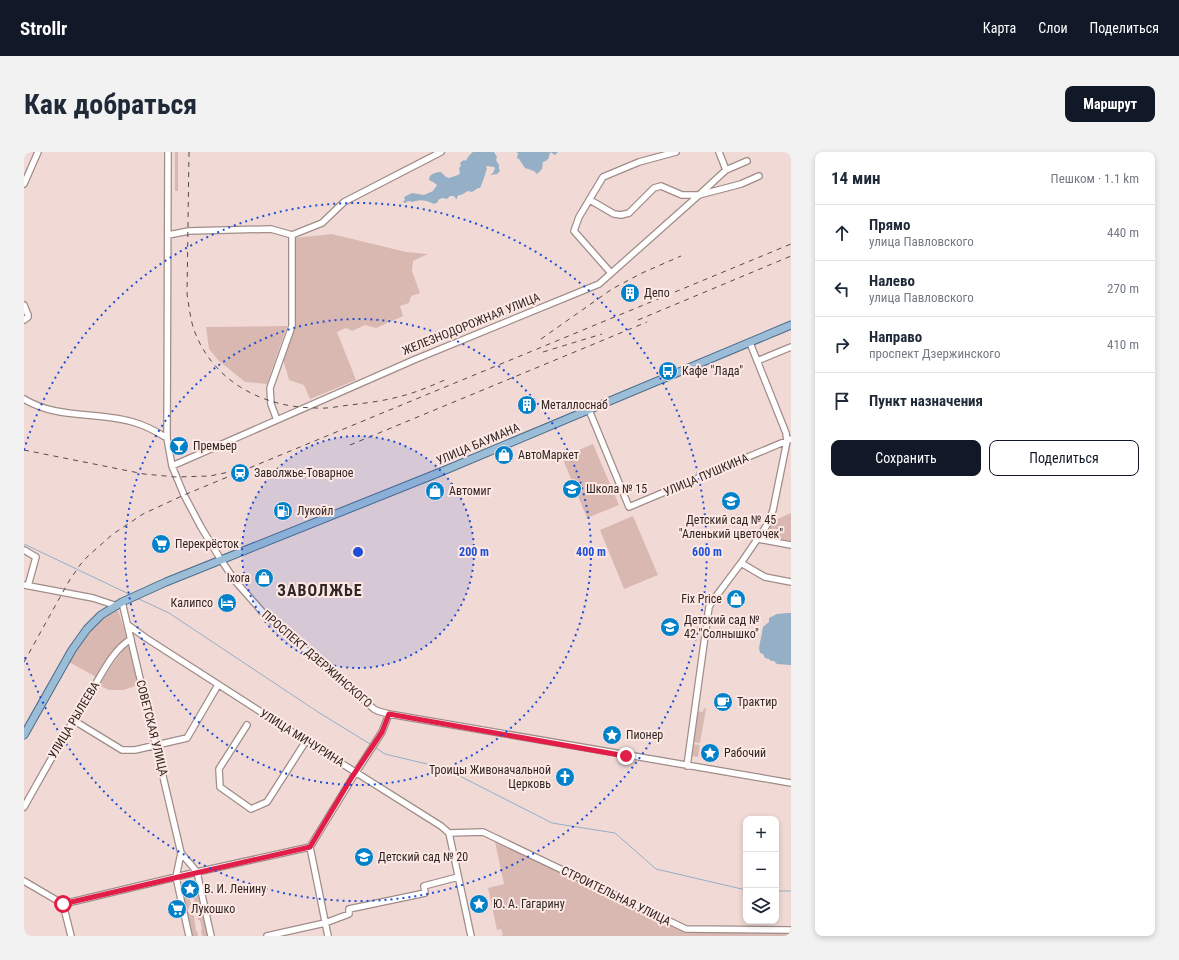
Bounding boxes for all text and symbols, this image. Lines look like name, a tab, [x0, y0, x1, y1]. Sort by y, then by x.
text: Strollr	[20, 17, 67, 40]
text: Карта	[983, 20, 1016, 36]
text: Слои	[1038, 20, 1068, 36]
text: Поделиться	[1090, 20, 1159, 36]
button: Маршрут	[1065, 86, 1155, 122]
text: Как добраться	[24, 88, 197, 121]
text: 14 мин	[831, 168, 880, 188]
text: Пешком · 1.1 km	[1051, 171, 1139, 186]
text: Прямо	[869, 216, 910, 234]
icon: ahead	[831, 222, 853, 244]
text: 440 m	[1107, 225, 1139, 240]
text: улица Павловского	[869, 234, 974, 249]
text: Налево	[869, 272, 915, 290]
icon: left	[831, 278, 853, 300]
text: 270 m	[1107, 281, 1139, 296]
building icon: Депо	[619, 282, 641, 304]
place label: Депо	[644, 286, 670, 300]
street label: ЖЕЛЕЗНОДОРОЖНАЯ УЛИЦА	[400, 290, 542, 358]
text: улица Павловского	[869, 290, 974, 305]
text: Направо	[869, 328, 922, 346]
icon: right	[831, 334, 853, 356]
text: 410 m	[1107, 337, 1139, 352]
text: проспект Дзержинского	[869, 346, 1001, 361]
bus stop icon: Кафе "Лада"	[657, 360, 679, 382]
place label: Кафе "Лада"	[682, 364, 743, 378]
icon: arrive	[831, 390, 853, 412]
text: Пункт назначения	[869, 392, 983, 410]
building icon: Металлоснаб	[516, 394, 538, 416]
place label: Металлоснаб	[541, 398, 608, 412]
street label: УЛИЦА БАУМАНА	[434, 420, 522, 468]
bar icon: Премьер	[168, 435, 190, 457]
place label: Премьер	[193, 439, 237, 453]
button: Сохранить	[831, 440, 981, 476]
button: Поделиться	[989, 440, 1139, 476]
shop icon: АвтоМаркет	[493, 444, 515, 466]
place label: АвтоМаркет	[518, 448, 579, 462]
street label: УЛИЦА ПУШКИНА	[661, 451, 751, 499]
station icon: Заволжье-Товарное	[229, 462, 251, 484]
place label: Заволжье-Товарное	[254, 466, 354, 480]
school or university icon: Школа № 15	[561, 478, 583, 500]
shop icon: Автомиг	[424, 480, 446, 502]
place label: Школа № 15	[586, 482, 647, 496]
place label: Автомиг	[449, 484, 492, 498]
school or university icon: Детский сад № 45 "Аленький цветочек"	[720, 490, 742, 512]
fuel station icon: Лукойл	[272, 500, 294, 522]
place label: Лукойл	[297, 504, 333, 518]
place label: Детский сад № 45 "Аленький цветочек"	[679, 513, 783, 541]
supermarket icon: Перекрёсток	[150, 533, 172, 555]
place label: Перекрёсток	[175, 537, 239, 551]
centre of rings	[351, 545, 365, 559]
text: 200 m	[459, 545, 489, 559]
text: 400 m	[576, 545, 606, 559]
text: 600 m	[692, 545, 722, 559]
shop icon: Ixora	[253, 567, 275, 589]
place label: Ixora	[227, 571, 250, 585]
district label: ЗАВОЛЖЬЕ	[277, 581, 363, 600]
shop icon: Fix Price	[725, 588, 747, 610]
hotel icon: Калипсо	[216, 592, 238, 614]
place label: Fix Price	[681, 592, 722, 606]
place label: Калипсо	[171, 596, 213, 610]
street label: ПРОСПЕКТ ДЗЕРЖИНСКОГО	[259, 607, 375, 711]
place label: Детский сад № 42 "Солнышко"	[684, 613, 760, 641]
school or university icon: Детский сад № 42 "Солнышко"	[659, 616, 681, 638]
street label: УЛИЦА РЫЛЕЕВА	[46, 679, 102, 761]
street label: СОВЕТСКАЯ УЛИЦА	[133, 679, 171, 778]
cafe icon: Трактир	[712, 691, 734, 713]
place label: Трактир	[737, 695, 777, 709]
street label: УЛИЦА МИЧУРИНА	[257, 706, 347, 770]
place icon: Пионер	[601, 724, 623, 746]
place label: Пионер	[626, 728, 663, 742]
place icon: Рабочий	[699, 742, 721, 764]
place label: Рабочий	[724, 746, 766, 760]
route end	[617, 747, 635, 765]
place label: Троицы Живоначальной Церковь	[429, 763, 551, 791]
church icon: Троицы Живоначальной Церковь	[554, 766, 576, 788]
map controls	[743, 816, 779, 924]
button: +	[743, 816, 779, 852]
school or university icon: Детский сад № 20	[353, 846, 375, 868]
place label: Детский сад № 20	[378, 850, 468, 864]
button: −	[743, 852, 779, 888]
street label: СТРОИТЕЛЬНАЯ УЛИЦА	[559, 863, 673, 929]
place icon: В. И. Ленину	[179, 878, 201, 900]
place label: В. И. Ленину	[204, 882, 266, 896]
button: layers	[743, 888, 779, 924]
place icon: Ю. А. Гагарину	[468, 893, 490, 915]
route start	[54, 895, 72, 913]
place label: Ю. А. Гагарину	[493, 897, 565, 911]
supermarket icon: Лукошко	[166, 898, 188, 920]
place label: Лукошко	[191, 902, 235, 916]

